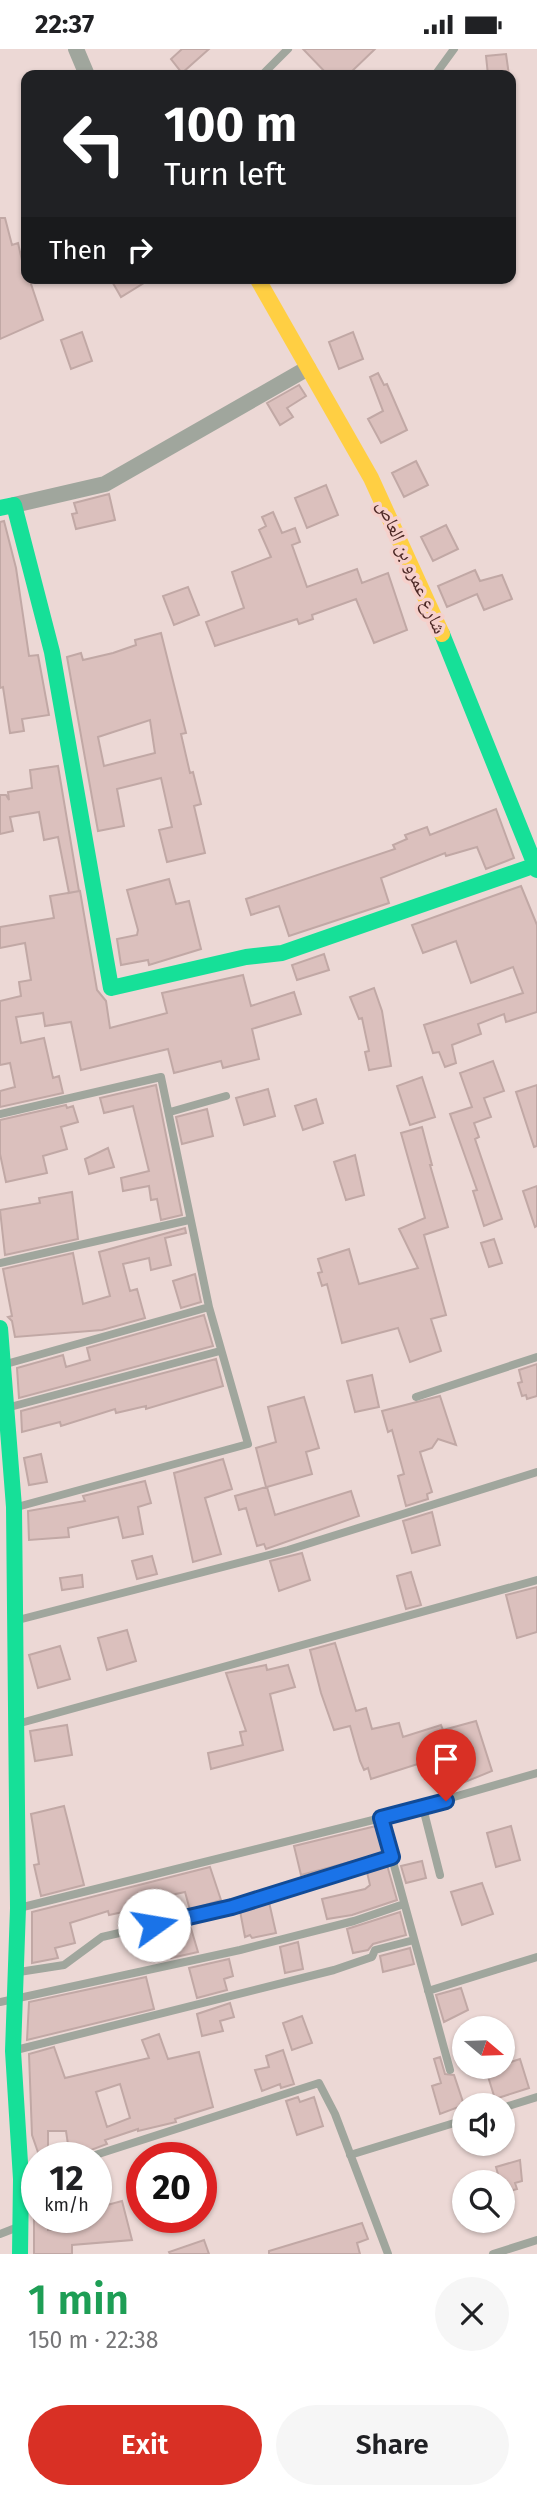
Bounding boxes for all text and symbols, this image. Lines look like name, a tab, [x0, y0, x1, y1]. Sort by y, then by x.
text: 22:37	[35, 9, 94, 40]
text: 100 m	[164, 95, 297, 154]
icon: left	[49, 98, 140, 189]
text: Turn left	[164, 155, 286, 193]
icon: right	[121, 231, 159, 269]
text: Then	[49, 235, 107, 266]
street label: شارع عمرو بن العاص	[372, 497, 452, 637]
pin	[416, 1729, 476, 1801]
icon: arrive	[427, 1740, 465, 1778]
position arrow	[117, 1888, 191, 1962]
north arrow	[452, 2016, 514, 2079]
map controls	[452, 2016, 515, 2233]
button: sound	[452, 2093, 515, 2156]
speed limit sign: 20	[126, 2142, 217, 2233]
text: 12	[49, 2157, 84, 2199]
button: search	[452, 2170, 515, 2233]
text: km/h	[44, 2194, 89, 2216]
text: 1 min	[28, 2275, 129, 2325]
button: close	[435, 2277, 509, 2351]
text: 150 m · 22:38	[28, 2326, 158, 2354]
button: Exit	[28, 2405, 262, 2485]
button: Share	[276, 2405, 509, 2485]

